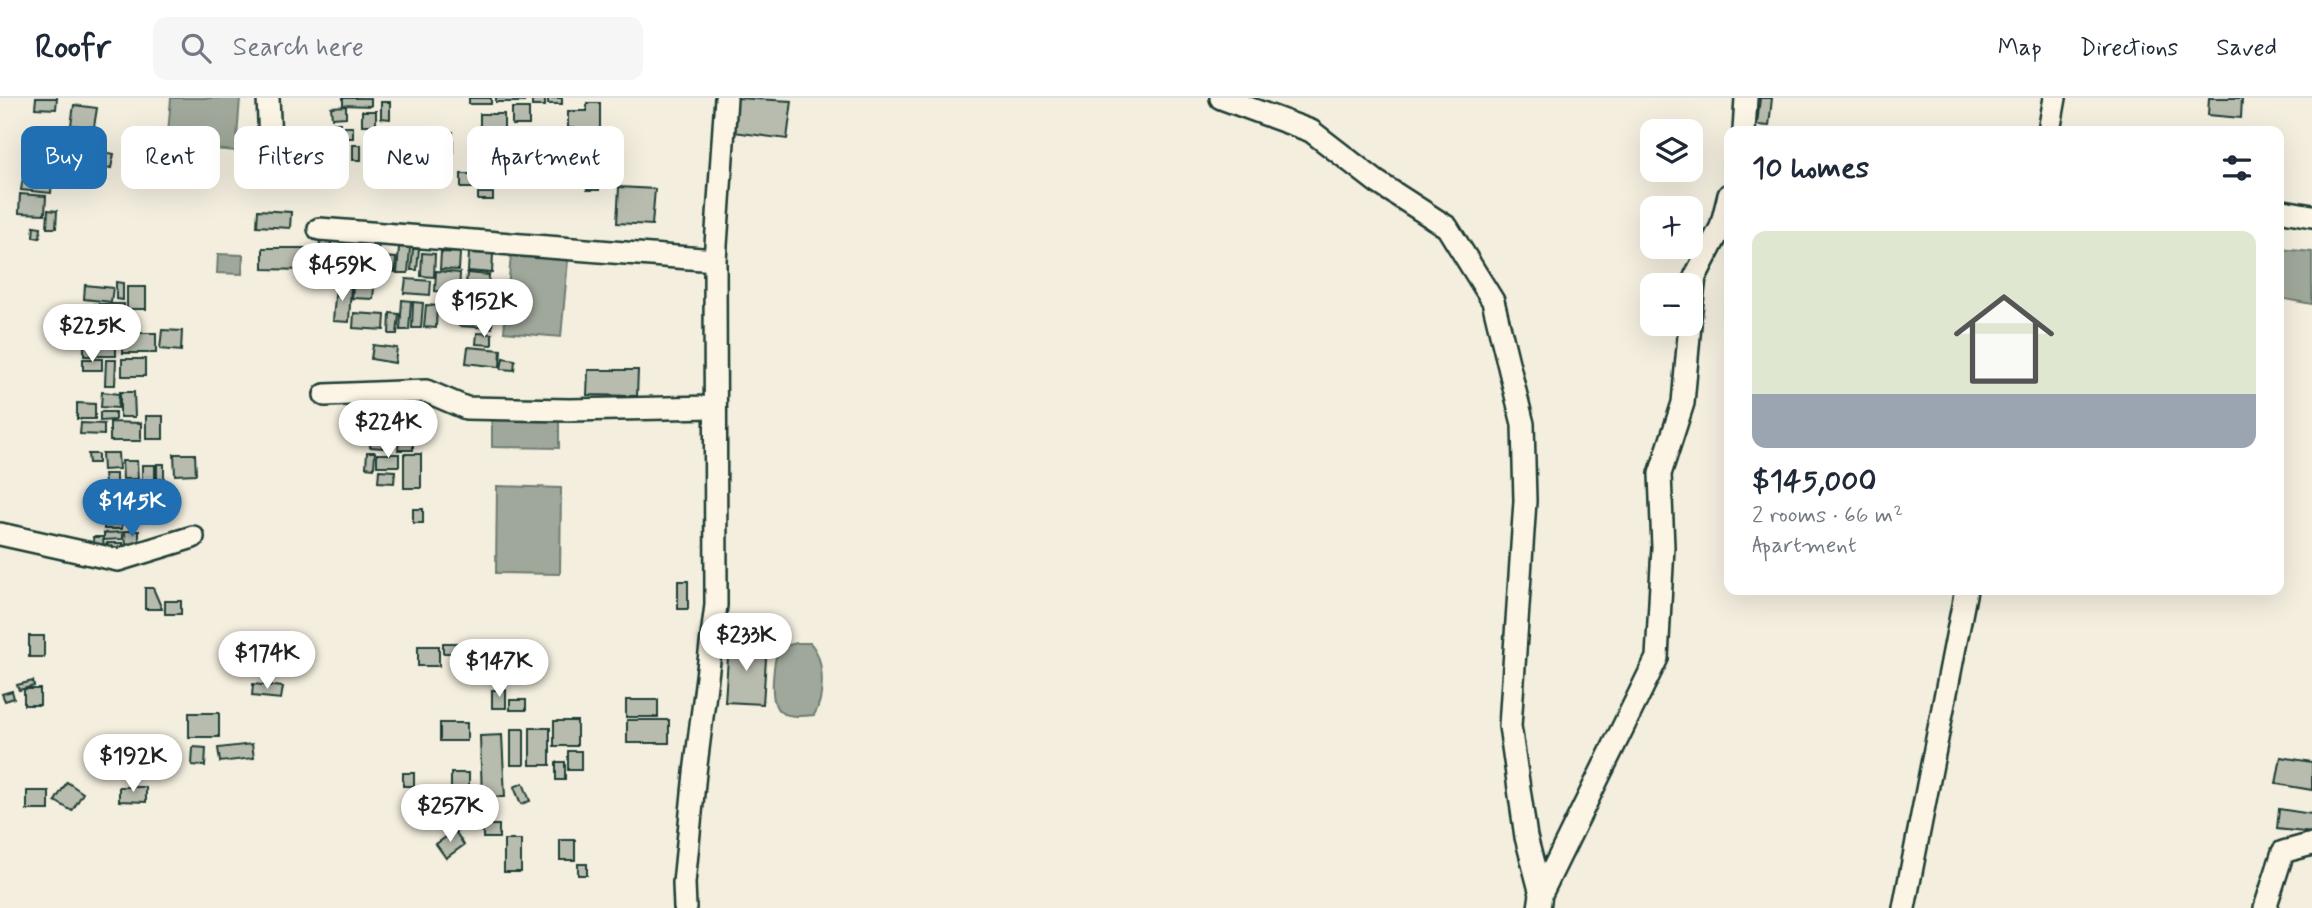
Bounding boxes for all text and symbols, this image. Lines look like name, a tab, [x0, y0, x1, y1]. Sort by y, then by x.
search box	[153, 17, 643, 80]
text: Roofr	[35, 26, 111, 70]
icon: search	[177, 29, 215, 67]
text: Search here	[233, 31, 364, 65]
text: Map	[1998, 33, 2042, 64]
text: Directions	[2080, 33, 2178, 64]
text: Saved	[2216, 33, 2277, 64]
map controls	[1640, 119, 1703, 336]
button: layers	[1640, 119, 1703, 182]
chip: Buy	[21, 126, 107, 189]
chip: Rent	[121, 126, 220, 189]
chip: Filters	[234, 126, 349, 189]
chip: New	[363, 126, 453, 189]
chip: Apartment	[467, 126, 624, 189]
text: 10 homes	[1752, 149, 1869, 188]
icon: filters	[2218, 149, 2256, 187]
button: +	[1640, 196, 1703, 259]
pin: $459K	[293, 244, 391, 303]
text: $459K	[308, 251, 376, 281]
button: −	[1640, 273, 1703, 336]
icon: home	[1941, 276, 2067, 402]
pin: $152K	[435, 280, 533, 339]
text: $152K	[451, 287, 517, 317]
pin: $225K	[43, 304, 141, 364]
text: $225K	[59, 312, 125, 342]
pin: $224K	[339, 400, 437, 460]
text: $224K	[355, 408, 421, 438]
text: $145,000	[1752, 462, 1876, 501]
pin: $145K	[83, 480, 181, 539]
text: $145K	[99, 487, 165, 517]
text: 2 rooms · 66 m²	[1752, 501, 1903, 531]
text: Apartment	[1752, 531, 1857, 561]
pin: $233K	[697, 614, 795, 673]
text: $233K	[716, 621, 776, 651]
pin: $174K	[218, 632, 316, 691]
text: $174K	[234, 639, 300, 669]
pin: $147K	[450, 640, 548, 699]
text: $147K	[466, 647, 532, 677]
pin: $192K	[84, 734, 182, 794]
text: $192K	[99, 742, 167, 772]
pin: $257K	[401, 784, 499, 844]
text: $257K	[417, 792, 483, 822]

